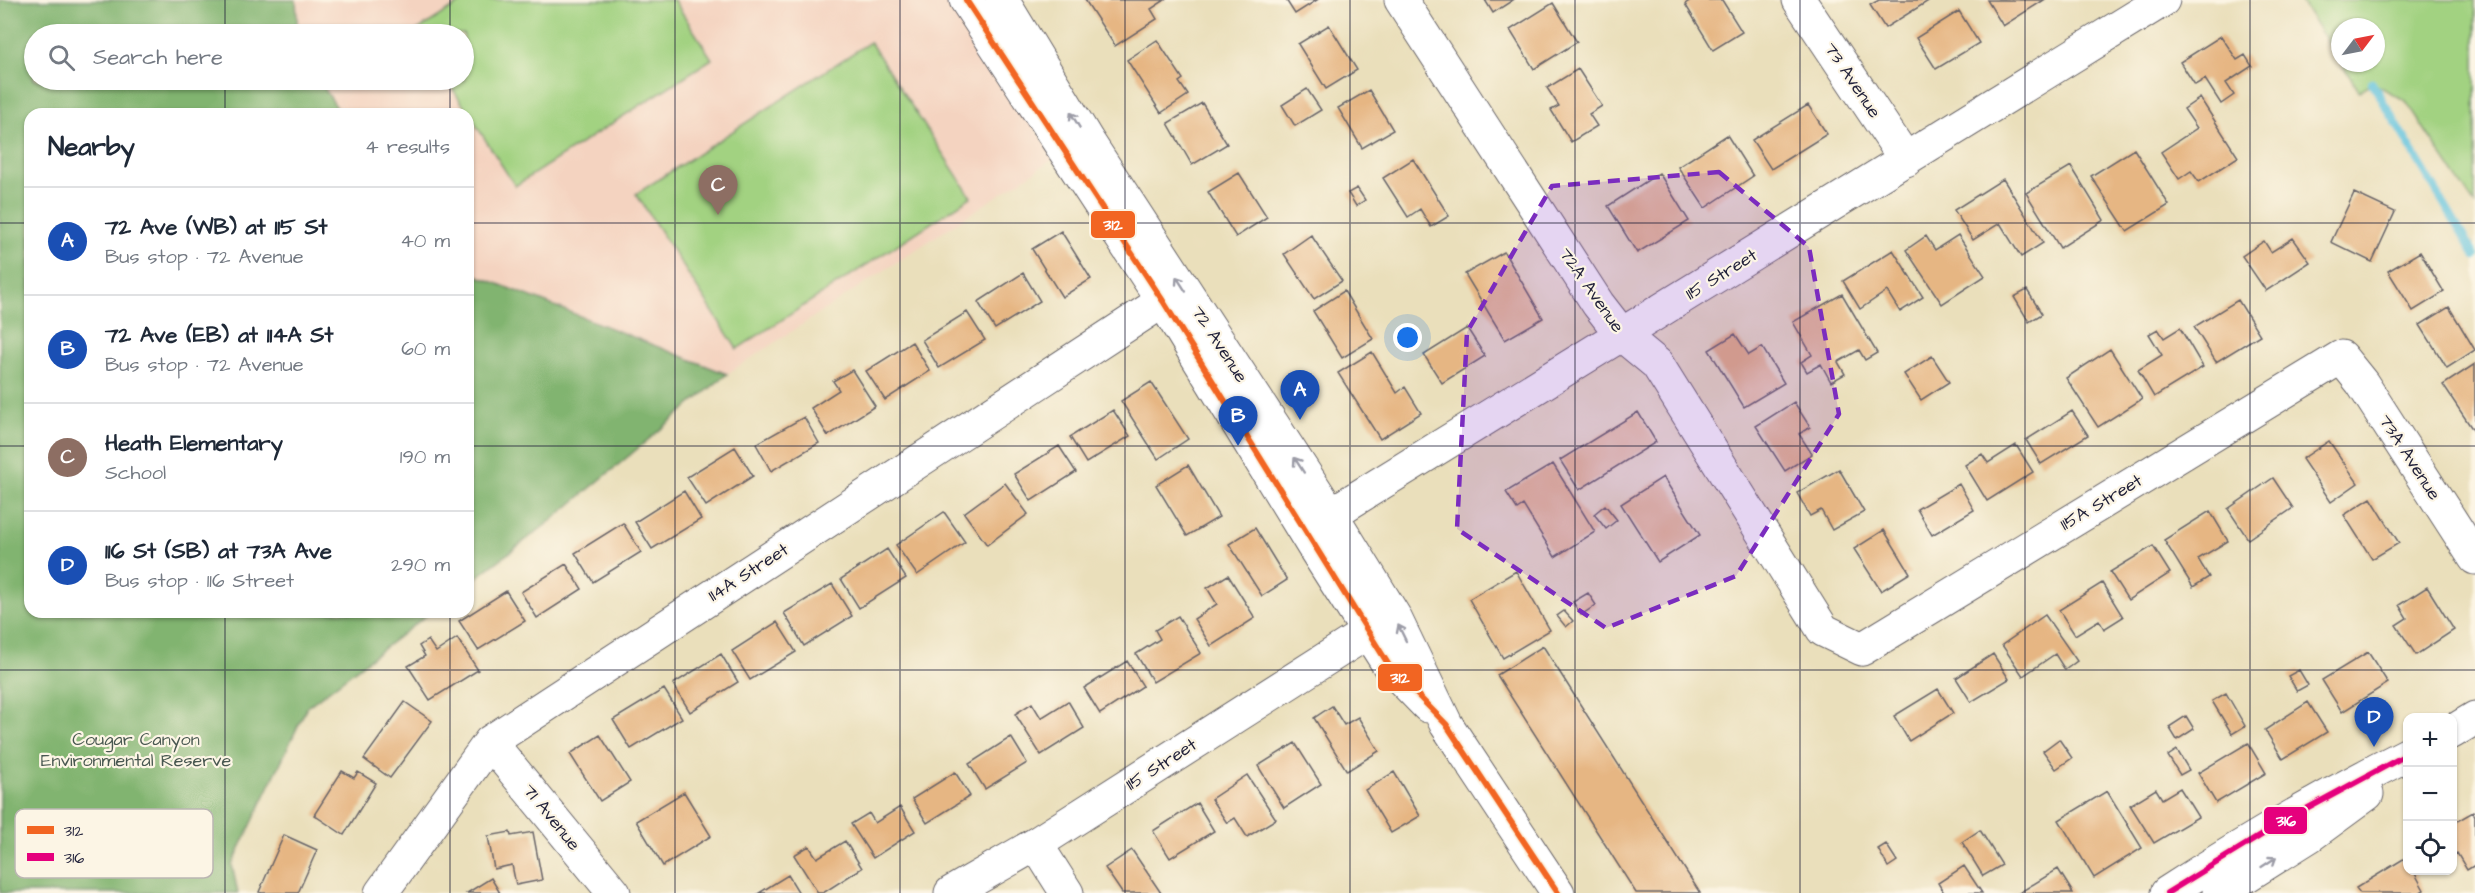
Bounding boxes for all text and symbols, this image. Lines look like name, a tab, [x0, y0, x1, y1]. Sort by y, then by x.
north arrow	[2331, 18, 2385, 72]
search box	[24, 24, 474, 90]
street label: 73 Avenue	[1818, 38, 1887, 123]
icon: search	[45, 41, 78, 74]
text: Search here	[93, 42, 223, 73]
one-way arrow	[1068, 112, 1080, 129]
text: Nearby	[48, 129, 135, 165]
text: 4 results	[365, 133, 450, 161]
pin: C	[698, 166, 738, 215]
line badge: 312	[1090, 210, 1136, 239]
text: 72 Ave (WB) at 115 St	[105, 212, 328, 243]
text: 312	[1102, 214, 1124, 236]
text: A	[61, 227, 74, 255]
text: 40 m	[400, 227, 450, 255]
street label: 115 Street	[1681, 242, 1762, 306]
text: Bus stop · 72 Avenue	[105, 243, 304, 271]
street label: 72A Avenue	[1553, 243, 1630, 338]
one-way arrow	[1174, 276, 1186, 293]
street label: 72 Avenue	[1185, 301, 1254, 388]
text: 72 Ave (EB) at 114A St	[105, 320, 333, 351]
your location	[1393, 323, 1422, 352]
text: B	[60, 335, 75, 363]
text: 60 m	[401, 335, 450, 363]
text: Bus stop · 72 Avenue	[105, 351, 304, 379]
pin: A	[1280, 370, 1320, 420]
pin: B	[1218, 396, 1258, 446]
street label: 73A Avenue	[2373, 410, 2447, 505]
text: Heath Elementary	[105, 428, 283, 459]
text: C	[60, 443, 75, 471]
text: 190 m	[400, 443, 450, 471]
one-way arrow	[1293, 457, 1305, 474]
text: School	[105, 459, 166, 487]
street label: 115A Street	[2056, 468, 2148, 537]
text: 116 St (SB) at 73A Ave	[105, 536, 332, 567]
street label: 114A Street	[703, 537, 794, 608]
text: D	[61, 551, 74, 579]
text: 290 m	[391, 551, 450, 579]
text: Bus stop · 116 Street	[105, 567, 294, 595]
one-way arrow	[1396, 625, 1408, 643]
line badge: 312	[1377, 663, 1423, 692]
text: 312	[1389, 667, 1411, 689]
pin: D	[2354, 698, 2394, 747]
map controls	[2403, 713, 2457, 875]
button: +	[2403, 713, 2457, 767]
park label: Cougar Canyon Environmental Reserve	[41, 727, 231, 773]
street label: 115 Street	[1121, 732, 1202, 797]
button: −	[2403, 767, 2457, 821]
street label: 71 Avenue	[517, 779, 586, 856]
line badge: 316	[2263, 806, 2308, 835]
legend	[15, 809, 213, 878]
text: 316	[2275, 810, 2296, 832]
text: 312	[64, 820, 83, 842]
button: locate	[2403, 821, 2457, 875]
text: 316	[64, 847, 84, 869]
one-way arrow	[2260, 856, 2277, 868]

